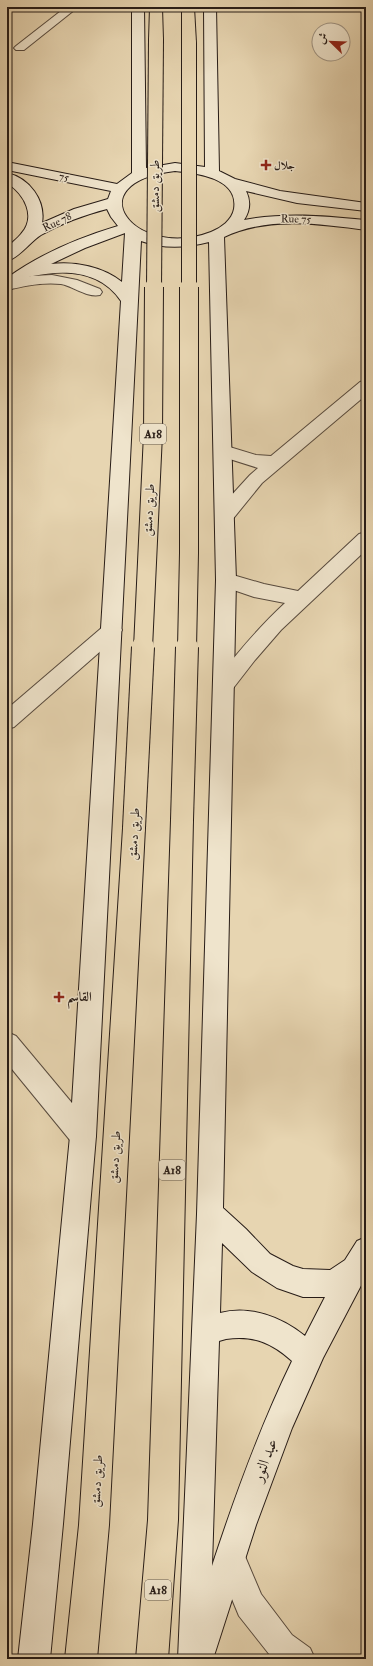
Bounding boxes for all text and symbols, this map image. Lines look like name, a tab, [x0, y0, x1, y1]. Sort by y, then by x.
north arrow	[311, 22, 351, 62]
text: ش	[314, 31, 330, 46]
place label: جلال	[274, 159, 295, 172]
street label: طريق دمشق	[147, 160, 163, 212]
marker: جلال	[261, 160, 271, 170]
street label: 75	[58, 170, 70, 184]
street label: Rue 78	[40, 209, 74, 235]
street label: Rue 75	[281, 212, 311, 226]
road number: A18	[140, 424, 166, 444]
street label: طريق دمشق	[140, 483, 158, 537]
street label: طريق دمشق	[125, 807, 143, 861]
place label: القاسم	[67, 989, 92, 1010]
marker: القاسم	[54, 992, 64, 1002]
street label: طريق دمشق	[106, 1130, 124, 1184]
road number: A18	[159, 1160, 185, 1180]
street label: عبد النور	[247, 1436, 282, 1486]
street label: طريق دمشق	[88, 1454, 106, 1508]
road number: A18	[145, 1580, 171, 1600]

